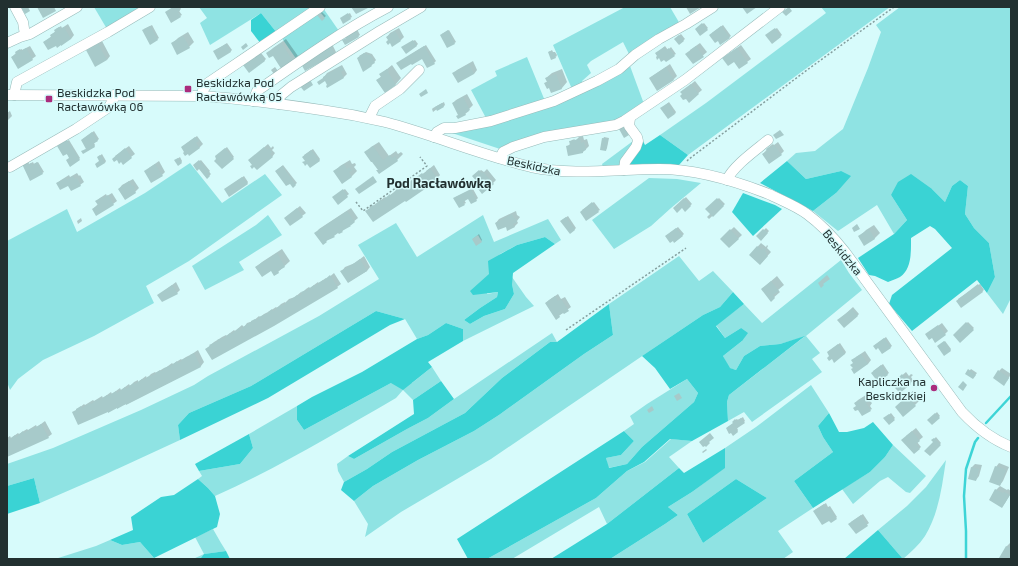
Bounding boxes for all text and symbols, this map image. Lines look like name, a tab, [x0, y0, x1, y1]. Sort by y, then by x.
place label: Beskidzka Pod Racławówką 05	[196, 75, 282, 103]
marker: Beskidzka Pod Racławówką 05	[183, 84, 193, 94]
place label: Beskidzka Pod Racławówką 06	[57, 85, 144, 113]
marker: Beskidzka Pod Racławówką 06	[44, 94, 54, 104]
street label: Beskidzka	[506, 152, 562, 178]
district label: Pod Racławówką	[386, 175, 492, 191]
street label: Beskidzka	[820, 226, 866, 278]
place label: Kapliczka na Beskidzkiej	[858, 374, 926, 403]
marker: Kapliczka na Beskidzkiej	[929, 383, 939, 393]

